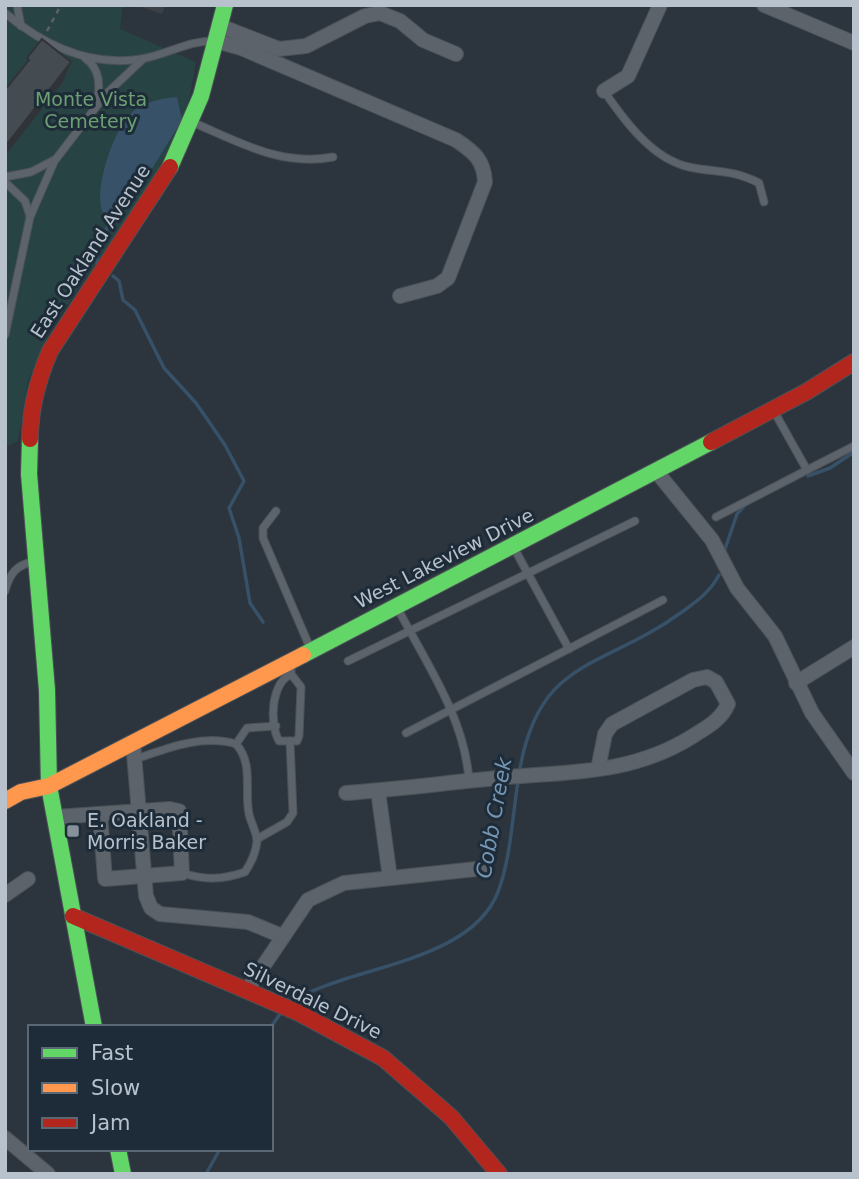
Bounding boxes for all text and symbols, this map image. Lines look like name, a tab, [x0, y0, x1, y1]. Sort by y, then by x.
park label: Monte Vista Cemetery	[35, 88, 147, 132]
street label: East Oakland Avenue	[26, 160, 154, 342]
street label: West Lakeview Drive	[351, 503, 537, 613]
water label: Cobb Creek	[472, 755, 517, 880]
place label: E. Oakland - Morris Baker	[87, 809, 206, 853]
marker: E. Oakland - Morris Baker	[65, 823, 81, 839]
street label: Silverdale Drive	[241, 957, 385, 1043]
legend	[28, 1025, 273, 1151]
text: Fast	[91, 1041, 133, 1065]
text: Slow	[91, 1076, 140, 1100]
text: Jam	[89, 1111, 131, 1135]

